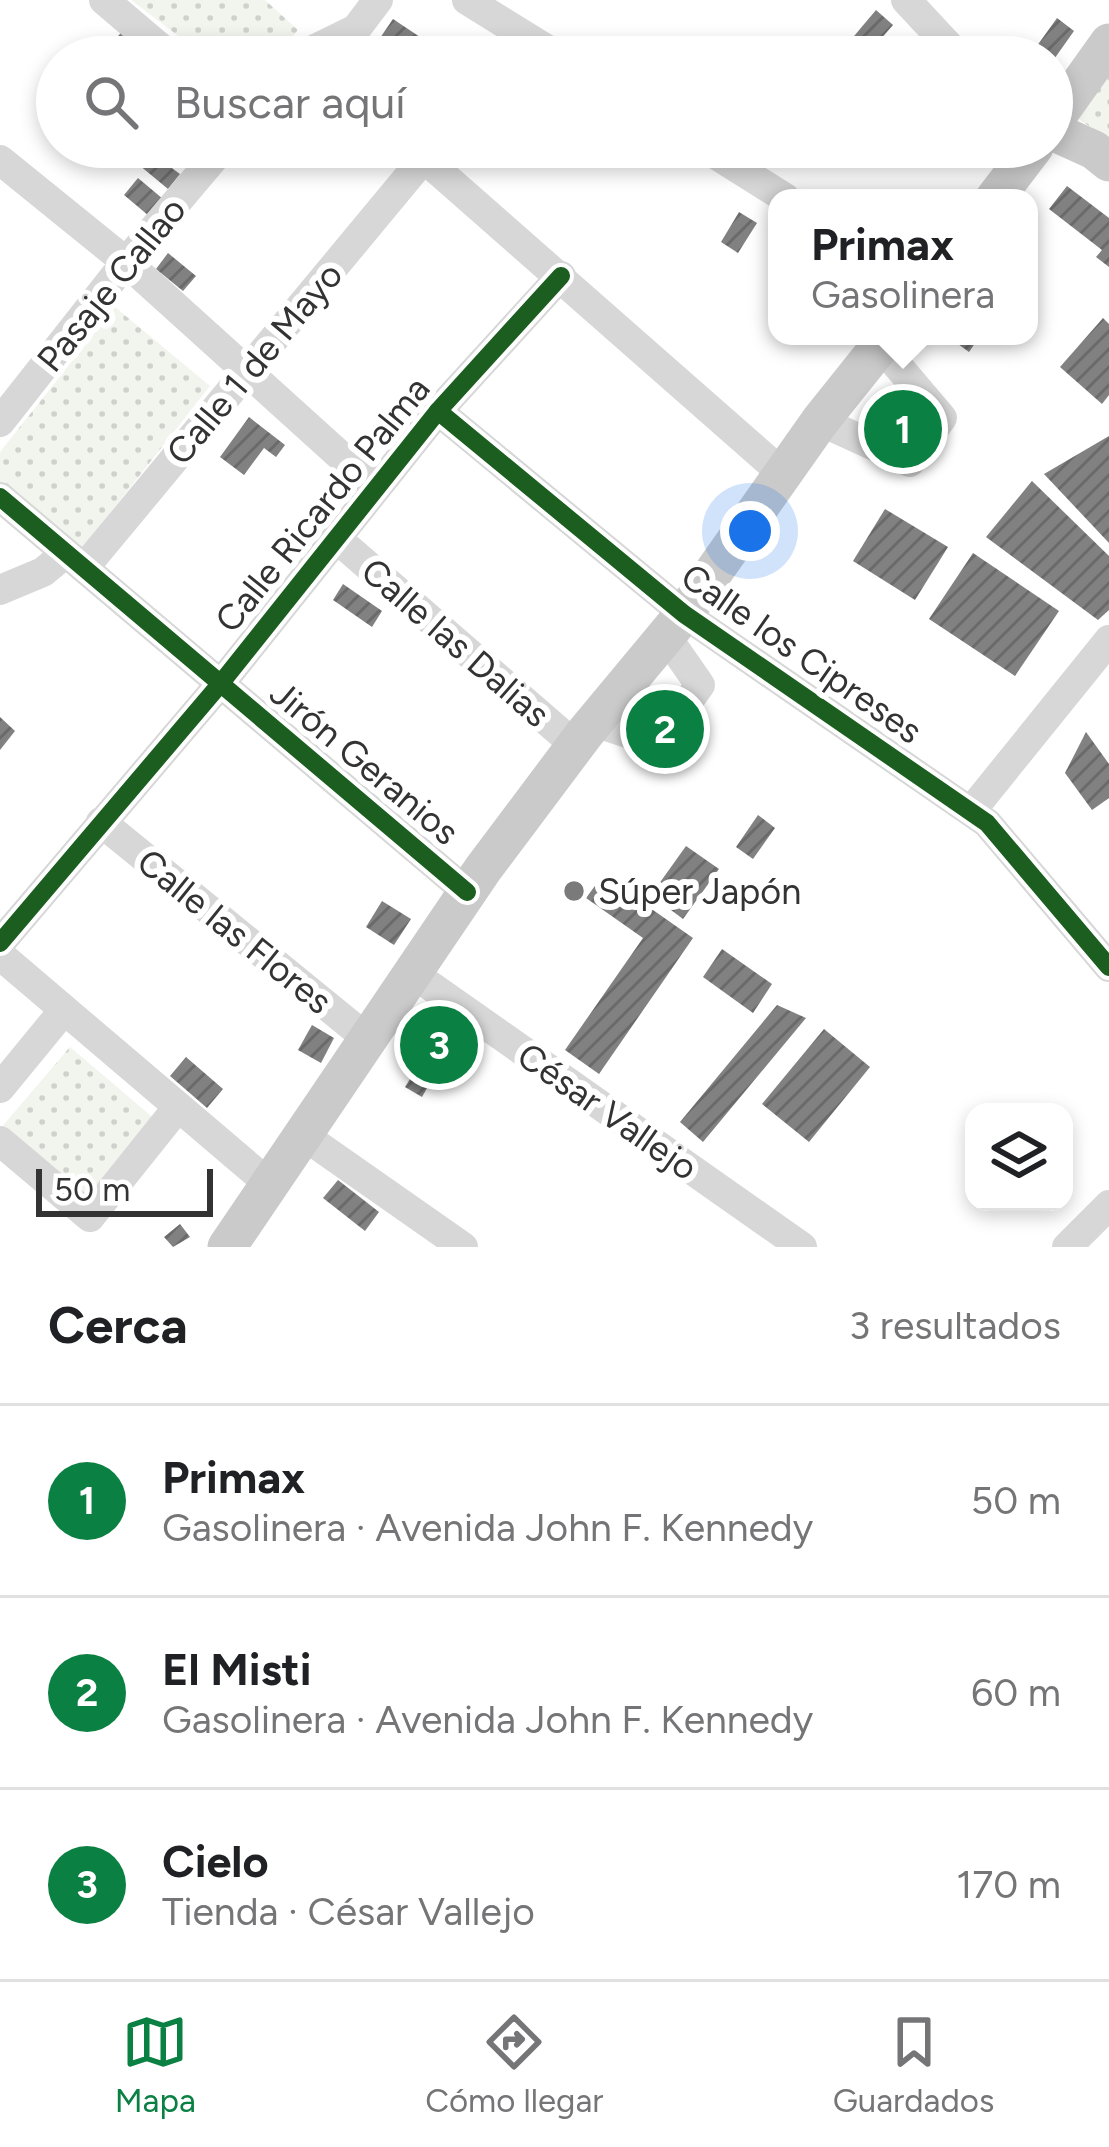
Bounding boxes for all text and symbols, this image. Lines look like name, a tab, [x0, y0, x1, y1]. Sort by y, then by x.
search box	[36, 36, 1073, 168]
icon: search	[78, 69, 144, 135]
text: Buscar aquí	[174, 75, 406, 129]
street label: Pasaje Callao	[28, 189, 195, 380]
popup	[768, 189, 1038, 345]
text: Primax	[811, 217, 954, 271]
street label: Calle 1 de Mayo	[158, 254, 351, 473]
text: Gasolinera	[811, 271, 995, 318]
street label: Calle Ricardo Palma	[206, 368, 439, 641]
pin: 1	[864, 384, 942, 474]
your location	[720, 501, 780, 561]
street label: Calle las Dalias	[353, 549, 559, 736]
street label: Calle los Cipreses	[673, 554, 930, 752]
street label: Jirón Geranios	[262, 671, 468, 854]
pin: 2	[626, 684, 704, 774]
street label: Calle las Flores	[129, 840, 341, 1023]
place label: Súper Japón	[598, 870, 801, 913]
marker: Súper Japón	[561, 878, 587, 904]
pin: 3	[400, 1000, 478, 1090]
street label: César Vallejo	[509, 1034, 706, 1189]
map controls	[965, 1103, 1073, 1211]
button: layers	[965, 1103, 1073, 1211]
scale bar	[36, 1163, 213, 1216]
text: 50 m	[54, 1170, 130, 1209]
text: Cerca	[48, 1295, 188, 1356]
text: 3 resultados	[849, 1302, 1061, 1349]
text: Primax	[162, 1450, 305, 1504]
text: 1	[79, 1477, 95, 1524]
text: 50 m	[971, 1477, 1061, 1524]
text: Gasolinera · Avenida John F. Kennedy	[162, 1504, 813, 1551]
text: El Misti	[162, 1642, 312, 1696]
text: 2	[76, 1669, 98, 1716]
text: 60 m	[971, 1669, 1061, 1716]
text: Gasolinera · Avenida John F. Kennedy	[162, 1696, 813, 1743]
text: Cielo	[162, 1834, 269, 1888]
text: 3	[76, 1861, 98, 1908]
text: 170 m	[956, 1861, 1061, 1908]
text: Tienda · César Vallejo	[162, 1888, 535, 1935]
tab: Mapa	[115, 2009, 196, 2120]
tab: Cómo llegar	[425, 2009, 603, 2120]
tab: Guardados	[833, 2009, 994, 2120]

